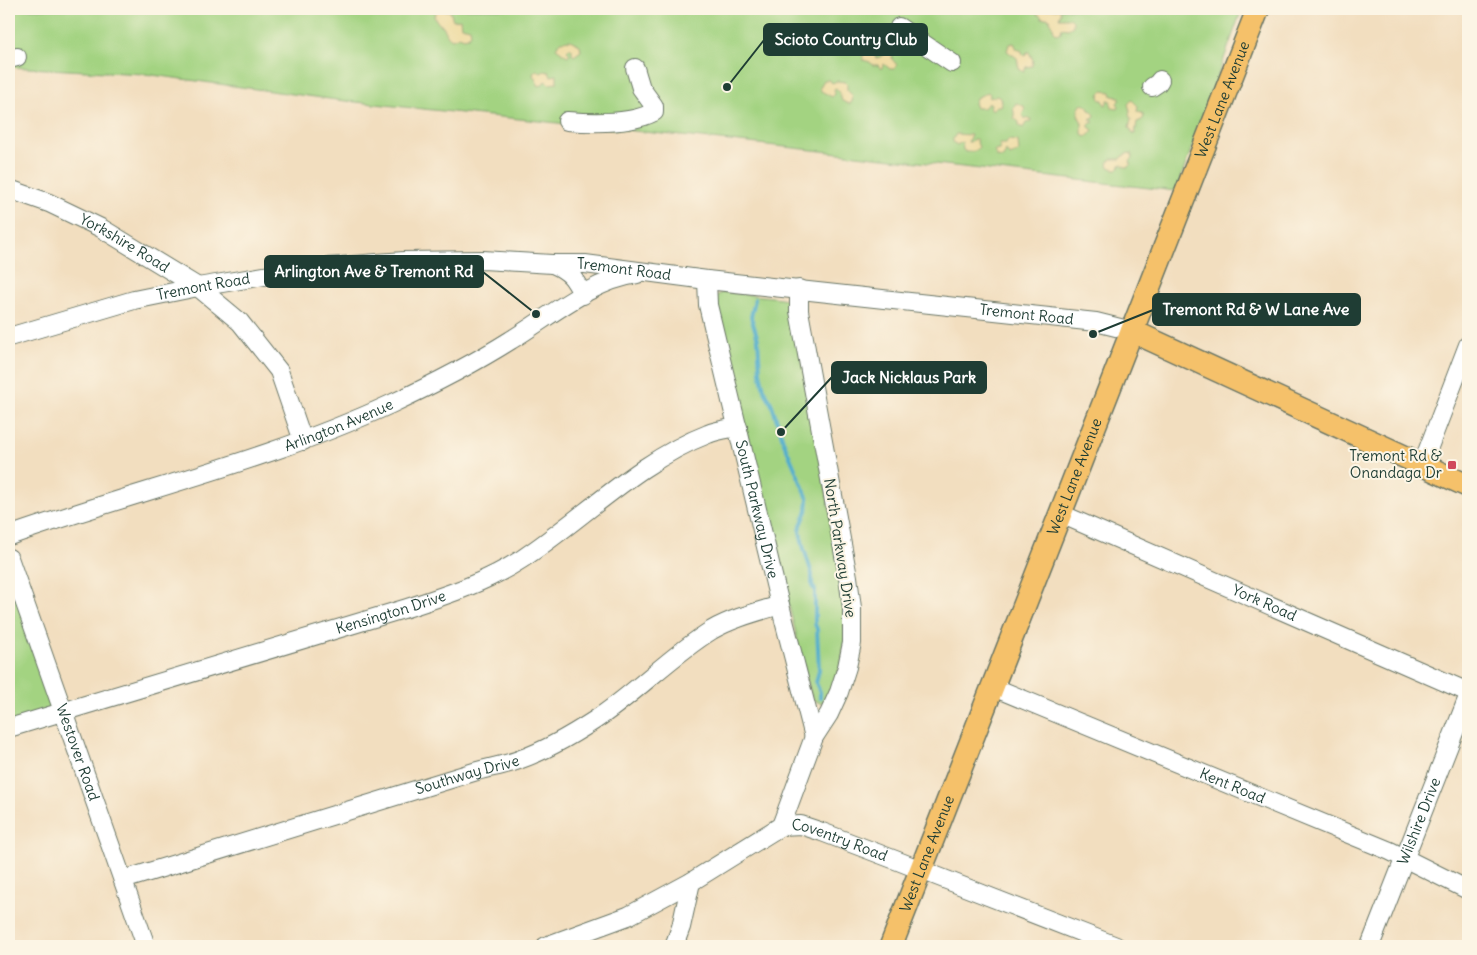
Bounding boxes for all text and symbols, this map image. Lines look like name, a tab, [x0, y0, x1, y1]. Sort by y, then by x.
callout: Scioto Country Club	[764, 24, 927, 55]
text: Scioto Country Club	[775, 29, 917, 50]
street label: West Lane Avenue	[1191, 38, 1254, 161]
street label: Yorkshire Road	[77, 209, 173, 277]
street label: Tremont Road	[577, 254, 672, 284]
callout: Arlington Ave & Tremont Rd	[265, 256, 483, 287]
text: Arlington Ave & Tremont Rd	[275, 261, 474, 282]
street label: Tremont Road	[155, 269, 252, 304]
callout: Tremont Rd & W Lane Ave	[1153, 294, 1360, 325]
street label: Tremont Road	[978, 299, 1075, 329]
text: Tremont Rd & W Lane Ave	[1163, 299, 1350, 319]
callout: Jack Nicklaus Park	[832, 362, 986, 393]
text: Jack Nicklaus Park	[842, 367, 976, 387]
street label: Arlington Avenue	[282, 394, 396, 455]
street label: West Lane Avenue	[1043, 415, 1106, 538]
street label: South Parkway Drive	[732, 438, 783, 580]
place label: Tremont Rd & Onandaga Dr	[1349, 446, 1443, 482]
marker: Tremont Rd & Onandaga Dr	[1446, 459, 1458, 471]
street label: North Parkway Drive	[820, 477, 861, 619]
street label: York Road	[1229, 580, 1300, 625]
street label: Kensington Drive	[333, 586, 448, 638]
street label: Westover Road	[52, 701, 104, 803]
street label: Southway Drive	[413, 751, 522, 798]
street label: Kent Road	[1197, 763, 1268, 808]
street label: Wilshire Drive	[1393, 775, 1444, 867]
street label: West Lane Avenue	[895, 792, 958, 915]
street label: Coventry Road	[791, 815, 890, 865]

